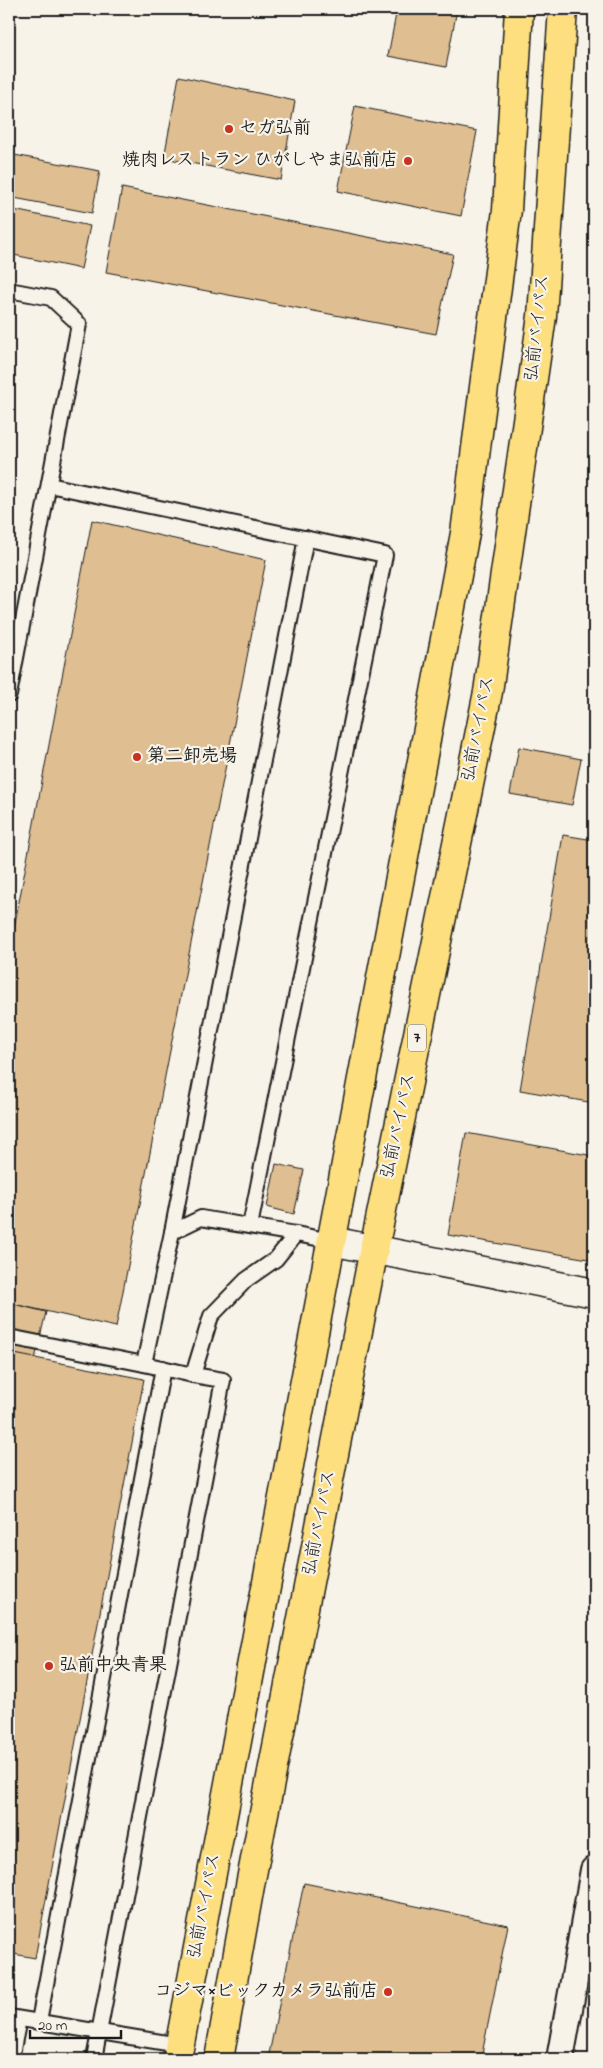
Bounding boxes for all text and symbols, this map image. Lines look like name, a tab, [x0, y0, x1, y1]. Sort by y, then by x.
place label: セガ弘前	[239, 116, 311, 142]
marker: セガ弘前	[223, 123, 235, 135]
place label: 焼肉レストラン ひがしやま弘前店	[122, 148, 398, 174]
marker: 焼肉レストラン ひがしやま弘前店	[402, 155, 414, 167]
street label: 弘前バイパス	[519, 273, 557, 383]
street label: 弘前バイパス	[456, 674, 502, 784]
place label: 第二卸売場	[147, 744, 237, 770]
marker: 第二卸売場	[131, 751, 143, 763]
road number: 7	[408, 1024, 426, 1052]
street label: 弘前バイパス	[375, 1071, 423, 1181]
street label: 弘前バイパス	[297, 1468, 343, 1578]
place label: 弘前中央青果	[59, 1653, 167, 1679]
marker: 弘前中央青果	[43, 1660, 55, 1672]
street label: 弘前バイパス	[182, 1851, 228, 1961]
place label: コジマ×ビックカメラ弘前店	[154, 1979, 378, 2005]
marker: コジマ×ビックカメラ弘前店	[382, 1986, 394, 1998]
scale bar	[30, 2008, 121, 2040]
text: 20 m	[38, 2015, 68, 2037]

